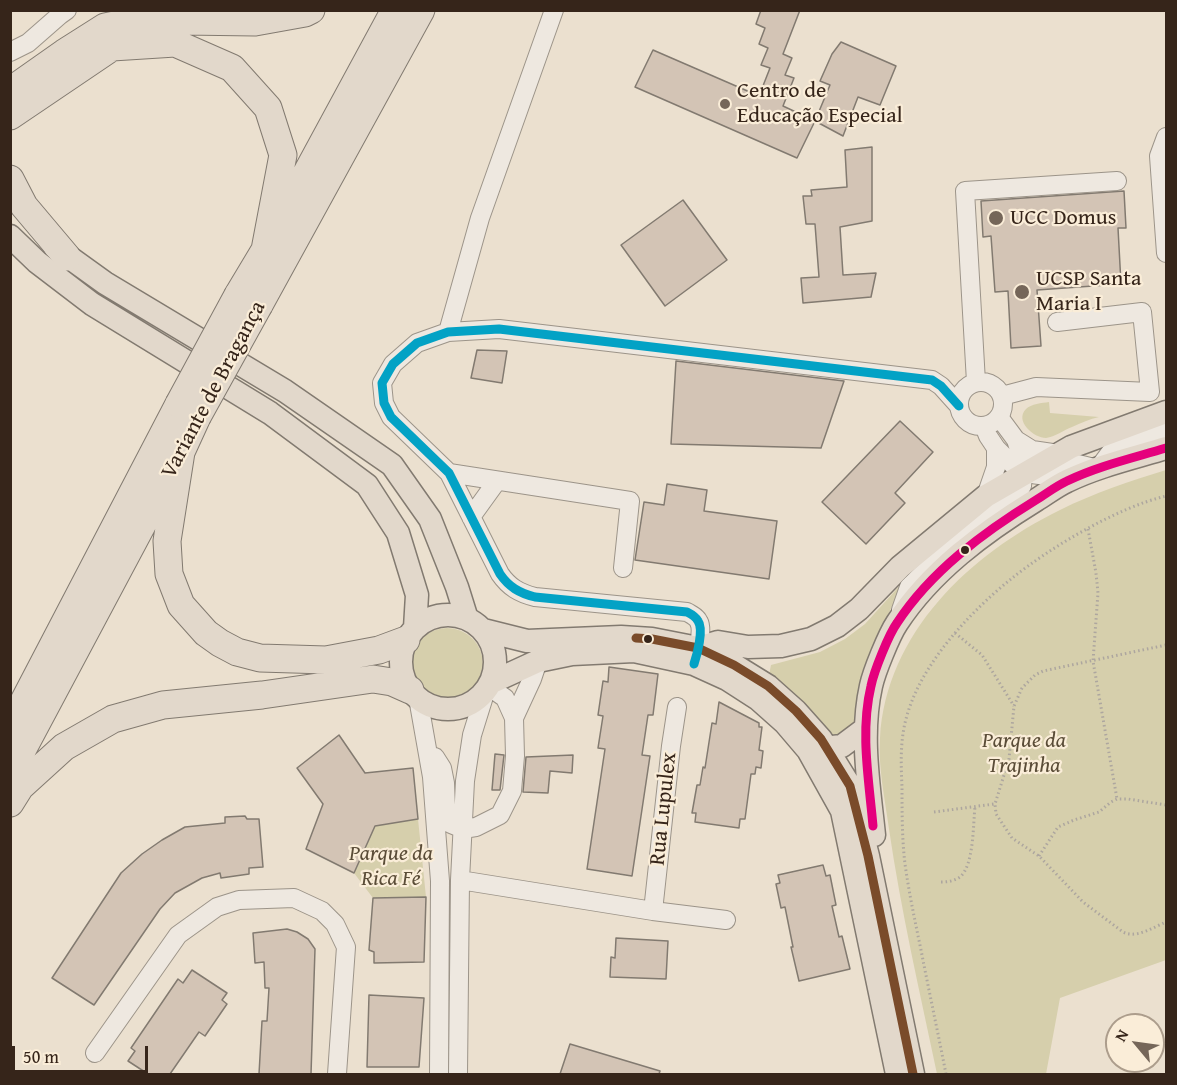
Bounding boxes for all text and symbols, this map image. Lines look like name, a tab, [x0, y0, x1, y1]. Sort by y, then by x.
place label: Centro de Educação Especial	[737, 78, 903, 130]
marker: Centro de Educação Especial	[718, 97, 732, 111]
place label: UCC Domus	[1010, 205, 1116, 231]
marker: UCC Domus	[987, 209, 1005, 227]
place label: UCSP Santa Maria I	[1036, 266, 1142, 318]
marker: UCSP Santa Maria I	[1013, 283, 1031, 301]
street label: Variante de Bragança	[156, 297, 272, 483]
unlabelled marker	[959, 544, 971, 556]
unlabelled marker	[642, 633, 654, 645]
park label: Parque da Trajinha	[982, 728, 1066, 780]
street label: Rua Lupulex	[645, 751, 683, 867]
park label: Parque da Rica Fé	[349, 841, 433, 892]
north arrow	[1105, 1013, 1165, 1073]
text: N	[1108, 1025, 1134, 1046]
scale bar	[15, 1034, 152, 1072]
text: 50 m	[23, 1043, 59, 1070]

